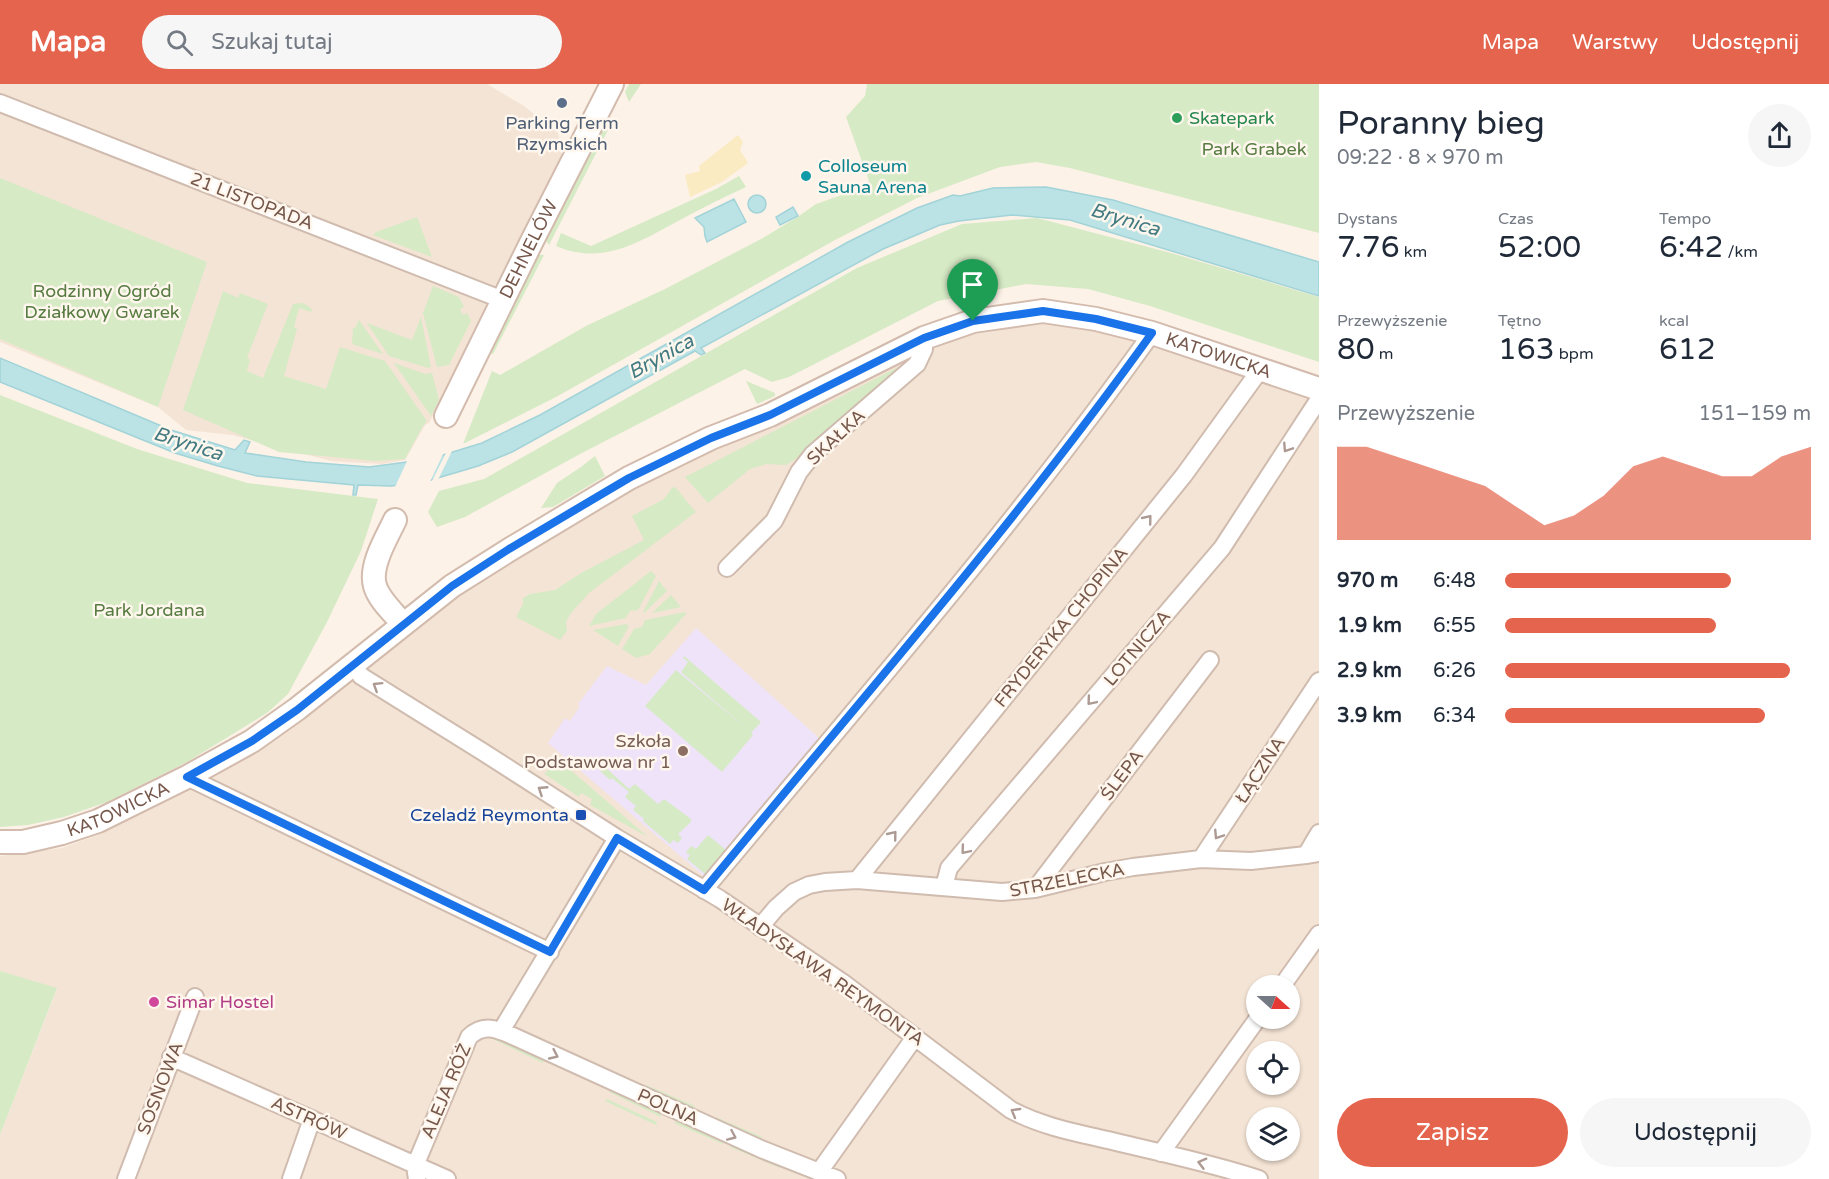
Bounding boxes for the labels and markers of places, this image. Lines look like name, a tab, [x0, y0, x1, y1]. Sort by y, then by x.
marker: Parking Term Rzymskich	[555, 96, 569, 110]
place label: Skatepark	[1189, 107, 1275, 129]
marker: Skatepark	[1170, 111, 1184, 125]
place label: Parking Term Rzymskich	[505, 112, 619, 155]
place label: Colloseum Sauna Arena	[818, 155, 927, 198]
marker: Colloseum Sauna Arena	[799, 169, 813, 183]
pin	[947, 259, 998, 321]
place label: Szkoła Podstawowa nr 1	[524, 730, 671, 773]
marker: Szkoła Podstawowa nr 1	[676, 744, 690, 758]
place label: Czeladź Reymonta	[410, 804, 569, 826]
marker: Czeladź Reymonta	[574, 808, 588, 822]
place label: Simar Hostel	[166, 991, 274, 1013]
marker: Simar Hostel	[147, 995, 161, 1009]

